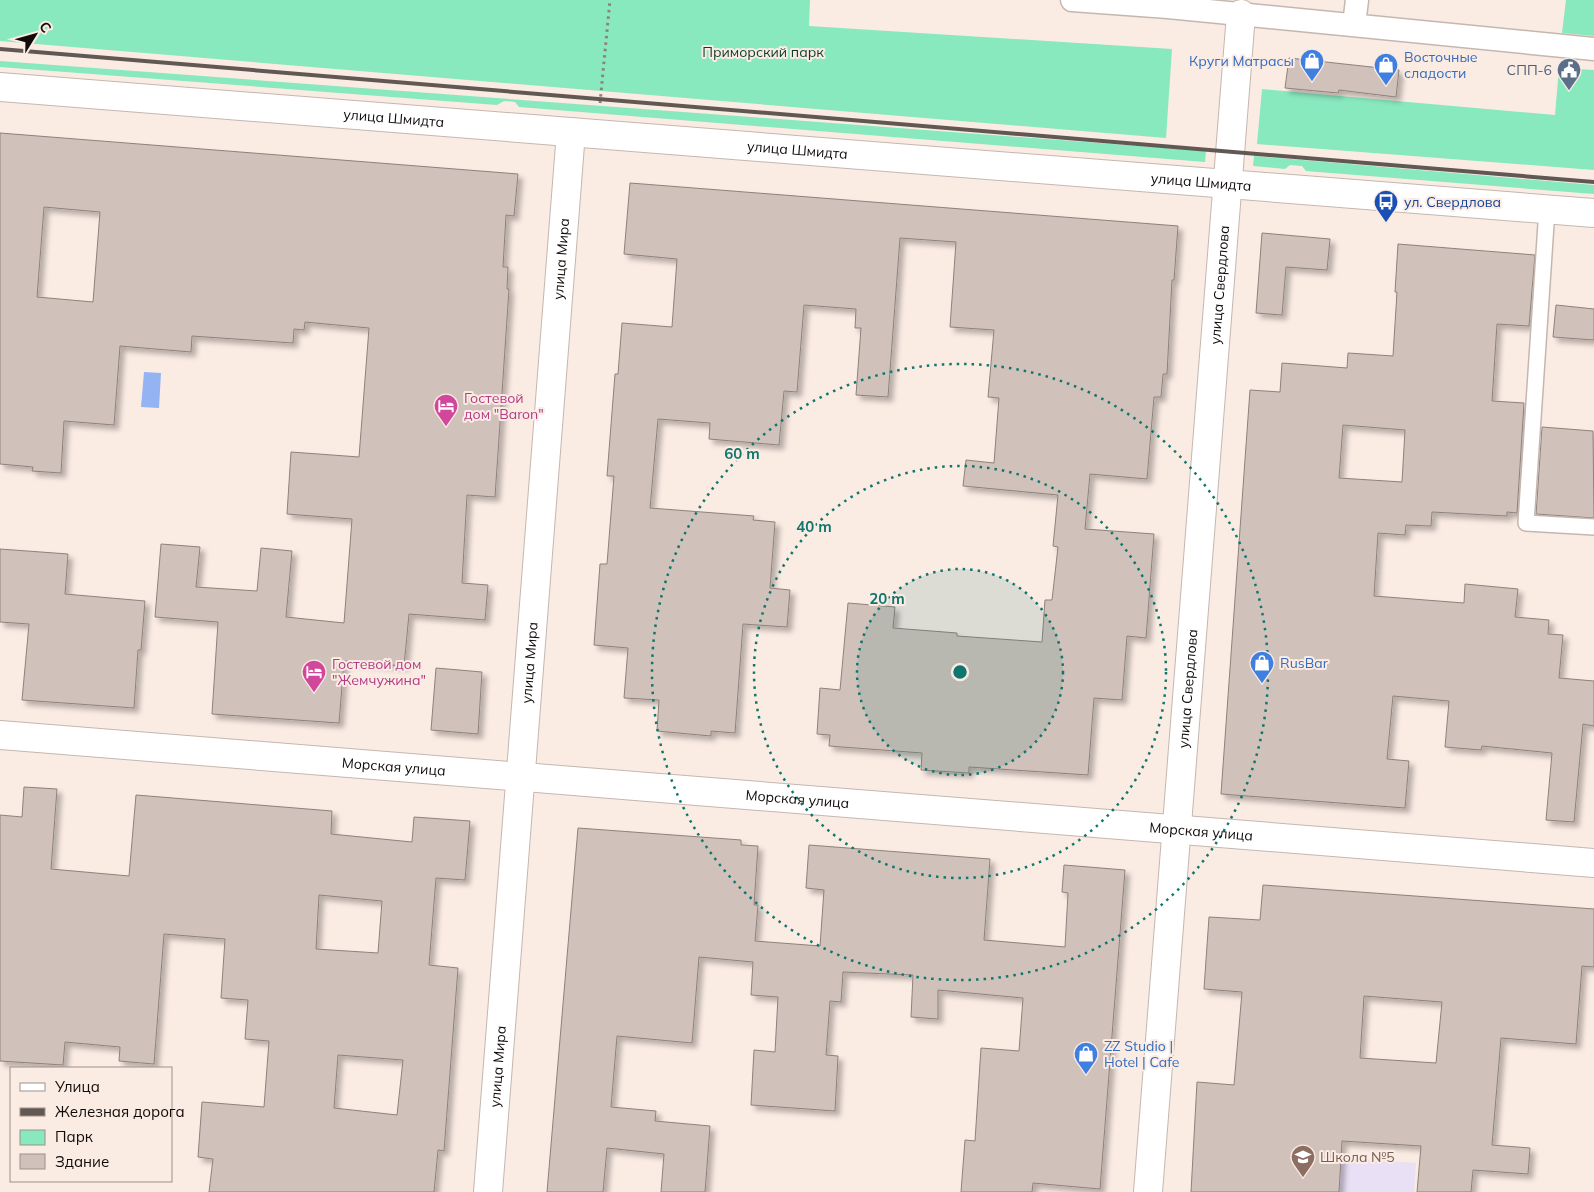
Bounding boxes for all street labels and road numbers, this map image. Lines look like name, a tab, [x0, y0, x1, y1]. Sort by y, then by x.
street label: улица Шмидта	[343, 105, 445, 131]
street label: улица Шмидта	[747, 137, 848, 163]
street label: улица Шмидта	[1150, 169, 1252, 195]
street label: улица Мира	[549, 217, 573, 300]
street label: улица Свердлова	[1206, 225, 1233, 345]
street label: улица Мира	[517, 621, 542, 704]
street label: улица Свердлова	[1174, 628, 1201, 749]
street label: Морская улица	[341, 753, 446, 780]
street label: Морская улица	[745, 786, 850, 812]
street label: Морская улица	[1149, 818, 1254, 845]
street label: улица Мира	[486, 1025, 510, 1108]

